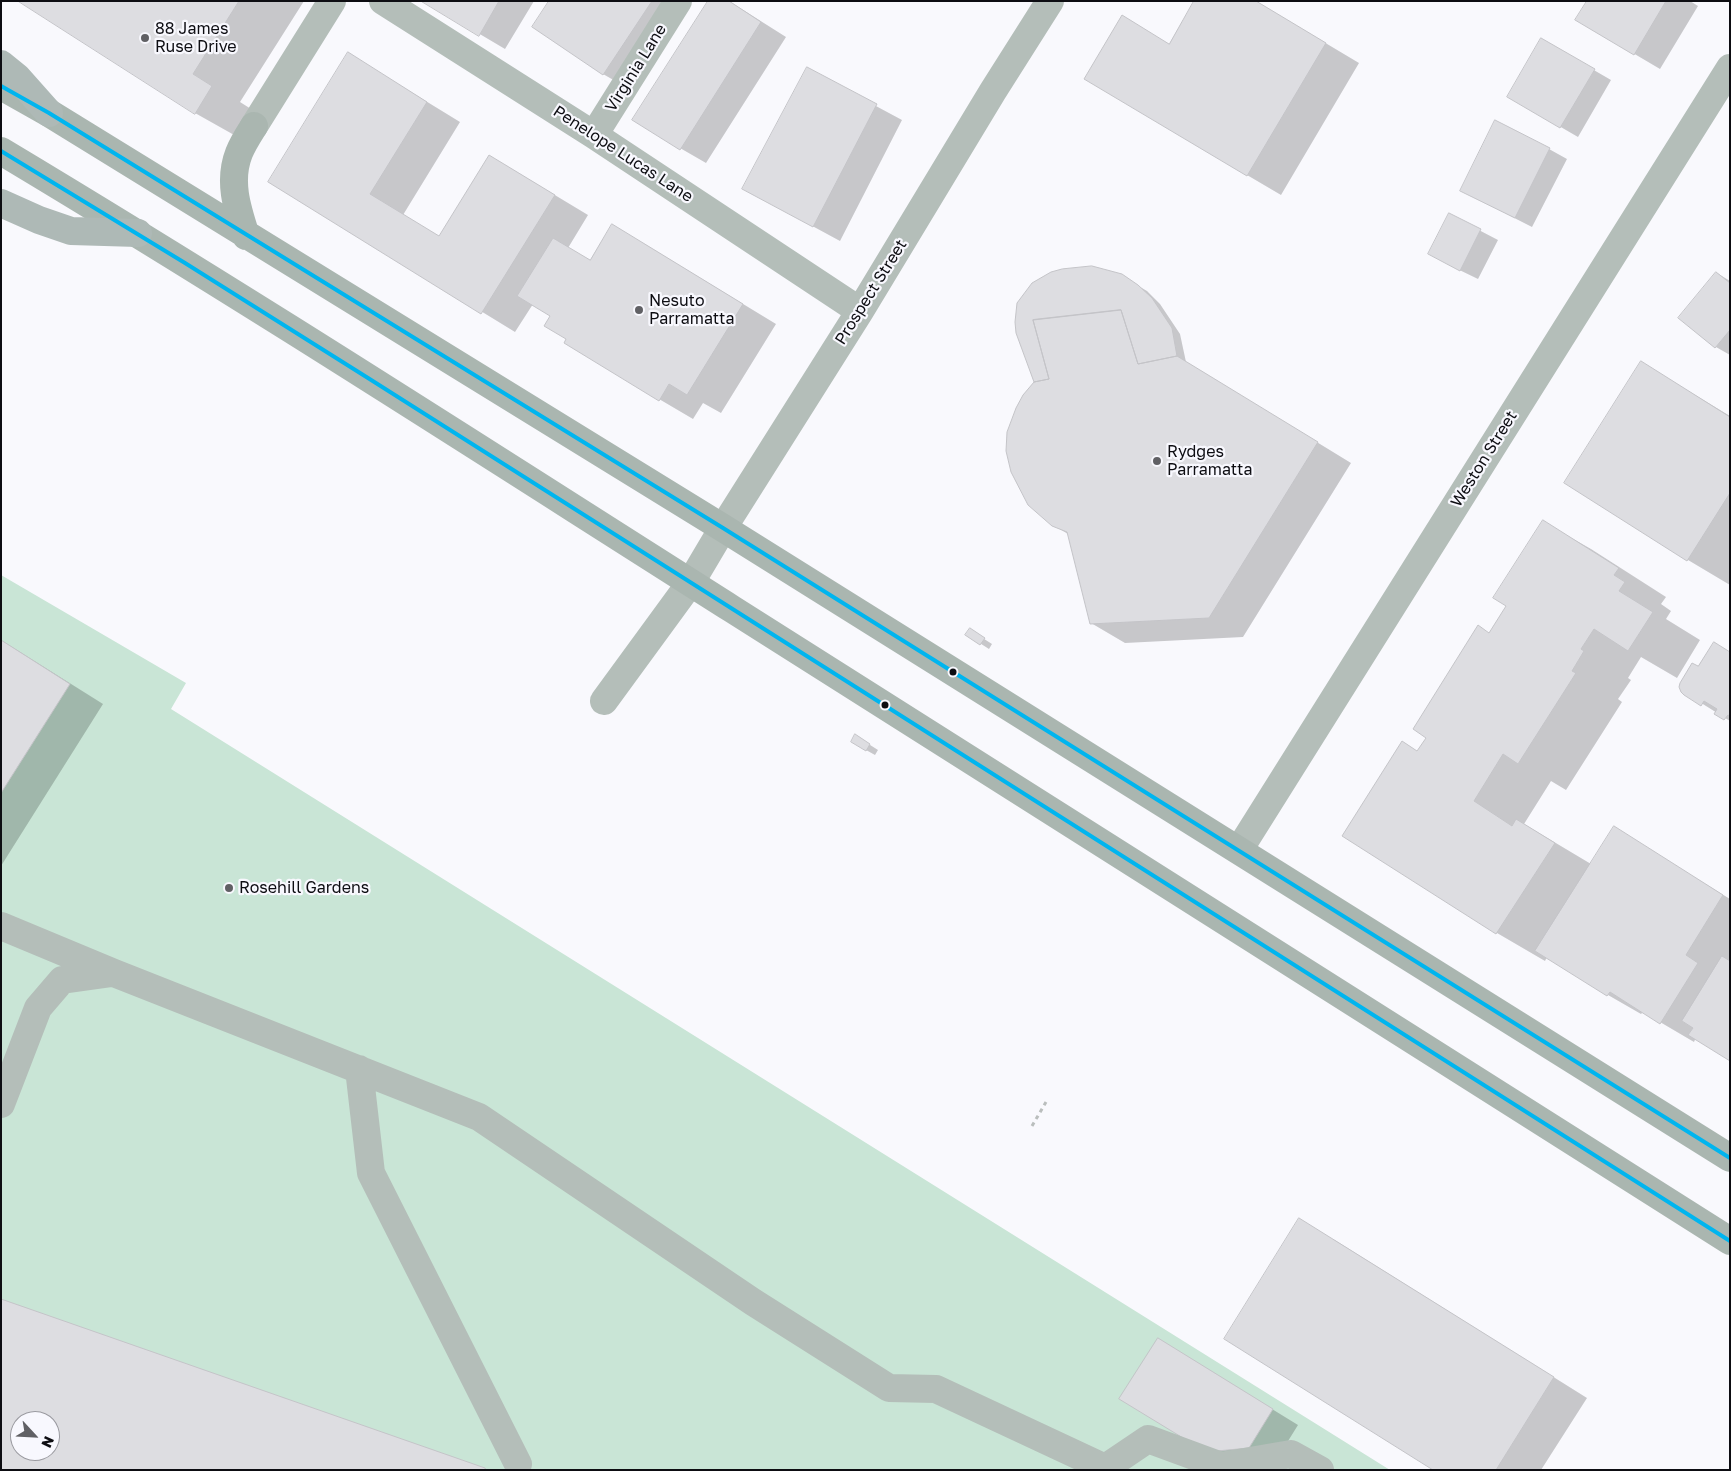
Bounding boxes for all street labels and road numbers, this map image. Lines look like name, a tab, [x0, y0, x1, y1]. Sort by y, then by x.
street label: Virginia Lane	[601, 21, 671, 115]
street label: Penelope Lucas Lane	[550, 102, 696, 206]
street label: Prospect Street	[831, 236, 911, 348]
street label: Weston Street	[1447, 407, 1521, 511]

